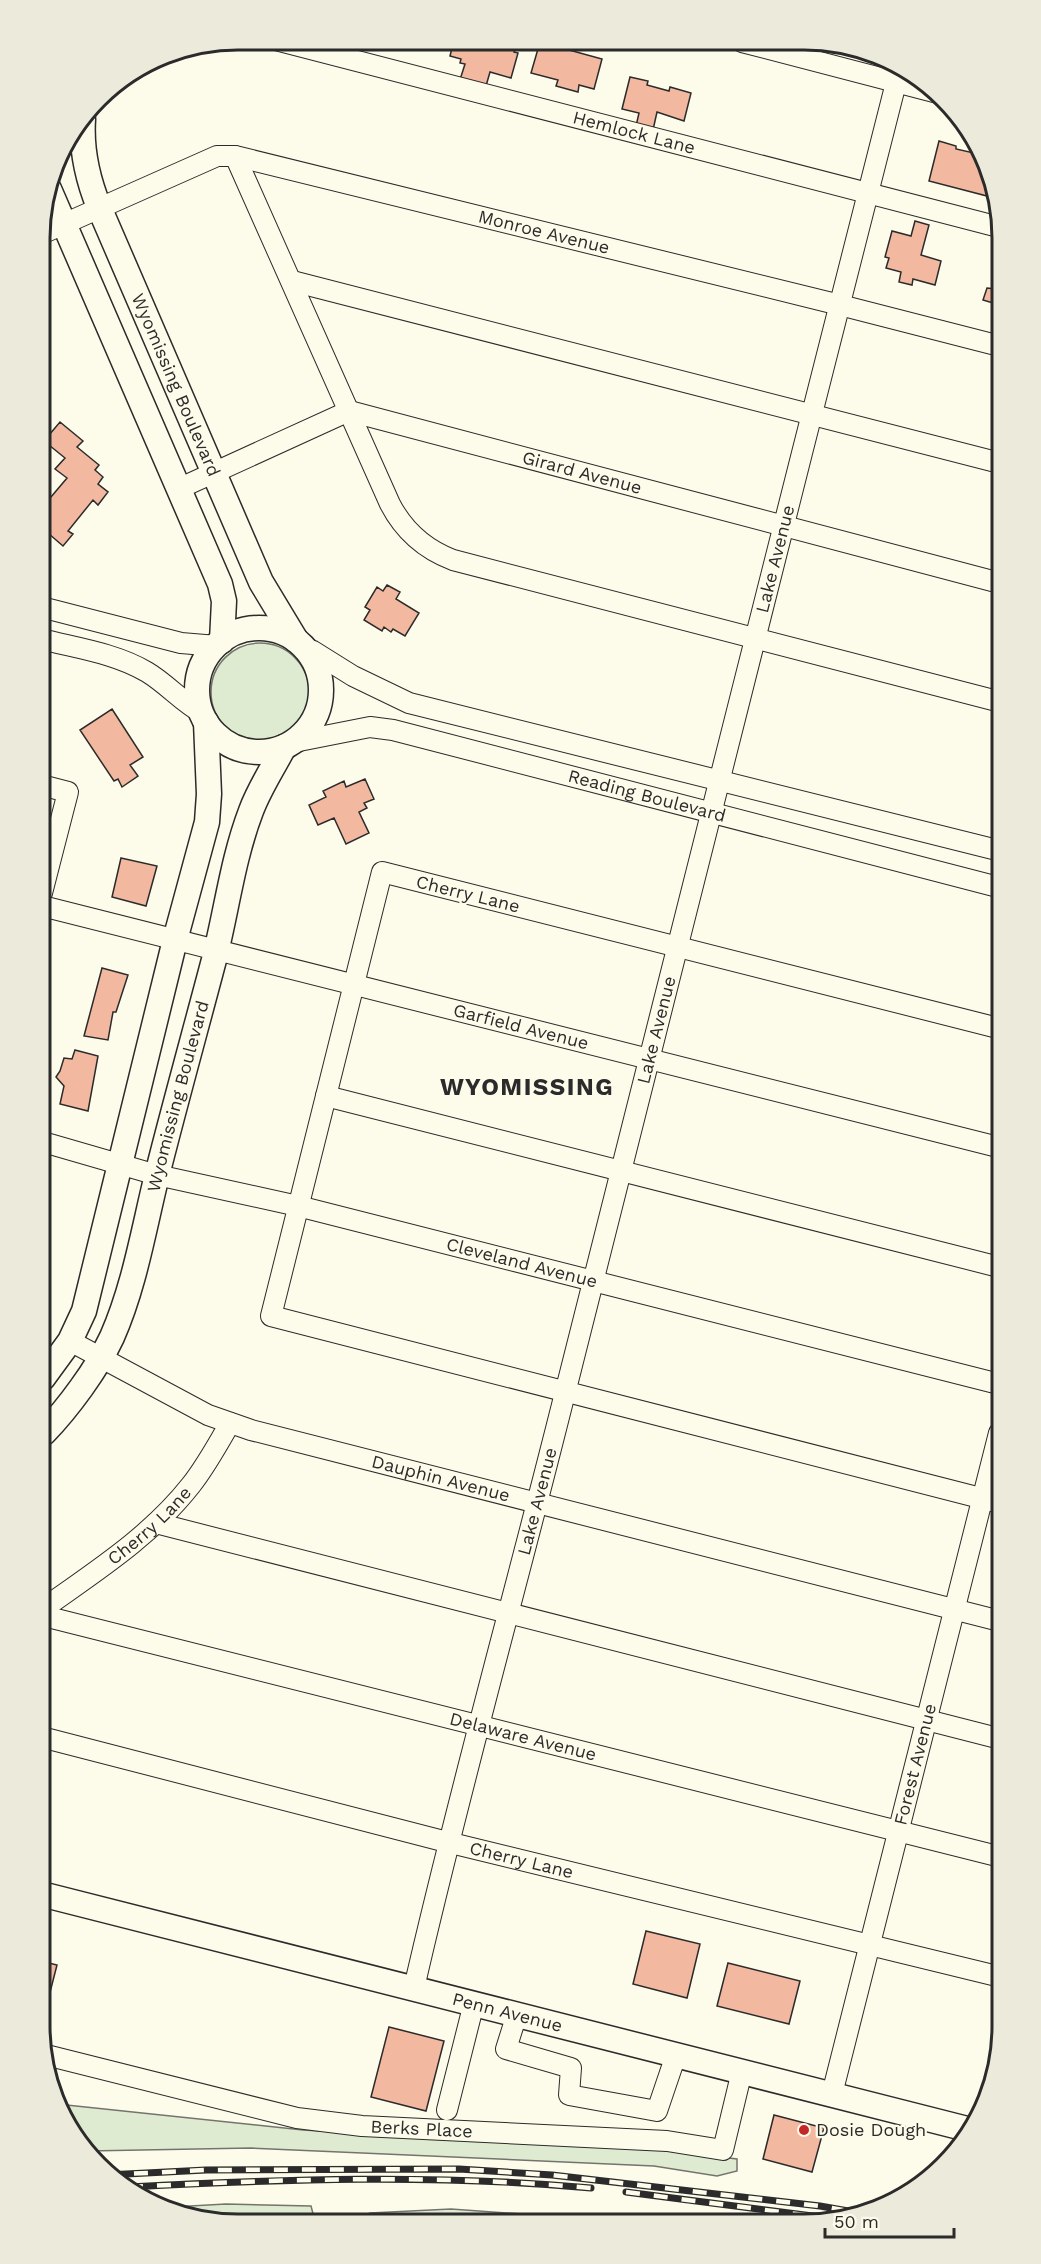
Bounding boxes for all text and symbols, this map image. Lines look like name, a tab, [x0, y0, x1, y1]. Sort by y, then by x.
street label: Hemlock Lane	[571, 106, 698, 158]
street label: Monroe Avenue	[476, 205, 612, 258]
street label: Wyomissing Boulevard	[128, 290, 225, 479]
street label: Girard Avenue	[520, 446, 644, 498]
street label: Lake Avenue	[751, 503, 798, 615]
street label: Reading Boulevard	[566, 765, 728, 826]
street label: Cherry Lane	[414, 871, 522, 917]
street label: Lake Avenue	[632, 974, 680, 1086]
street label: Wyomissing Boulevard	[142, 998, 213, 1194]
street label: Garfield Avenue	[451, 999, 591, 1053]
district label: WYOMISSING	[440, 1073, 614, 1101]
street label: Cleveland Avenue	[444, 1233, 600, 1292]
street label: Lake Avenue	[513, 1445, 561, 1557]
street label: Dauphin Avenue	[370, 1450, 512, 1506]
street label: Cherry Lane	[103, 1482, 195, 1569]
street label: Forest Avenue	[889, 1701, 940, 1827]
street label: Delaware Avenue	[448, 1708, 599, 1765]
street label: Cherry Lane	[468, 1837, 576, 1882]
street label: Penn Avenue	[450, 1988, 565, 2036]
street label: Berks Place	[370, 2115, 473, 2141]
place label: Dosie Dough	[816, 2119, 926, 2140]
marker: Dosie Dough	[797, 2123, 811, 2137]
scale bar	[825, 2201, 954, 2239]
text: 50 m	[834, 2211, 879, 2232]

